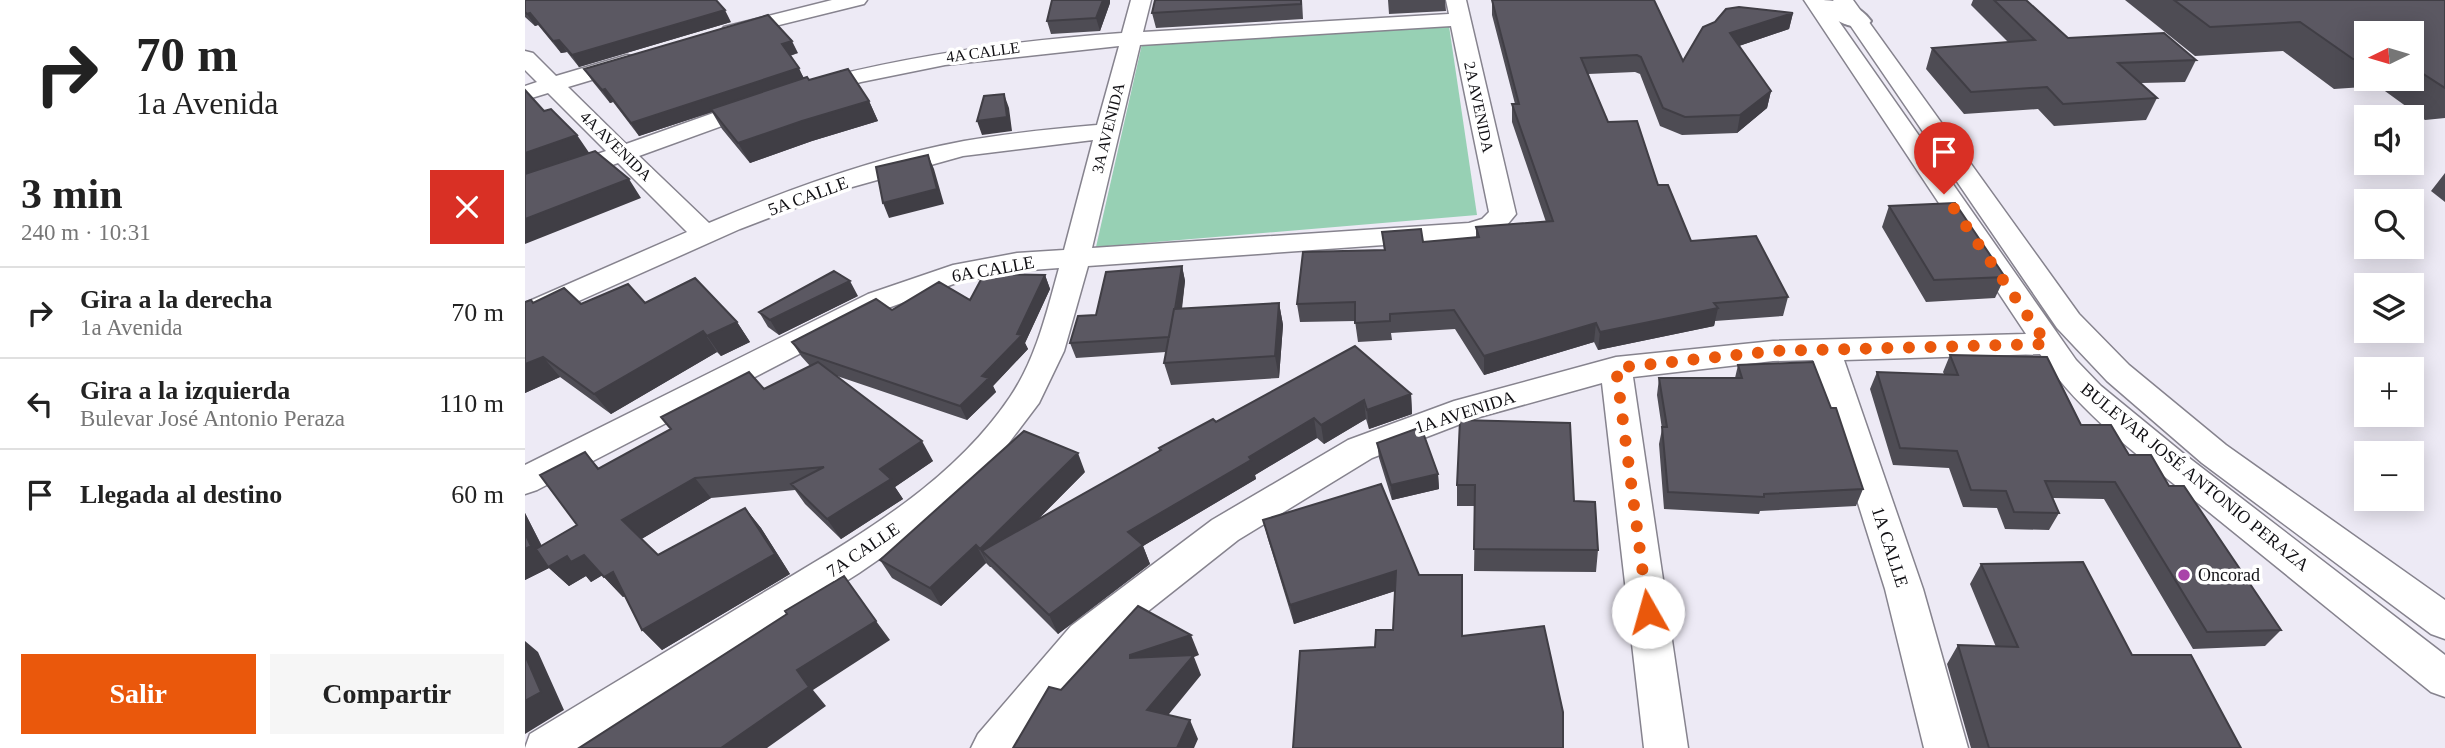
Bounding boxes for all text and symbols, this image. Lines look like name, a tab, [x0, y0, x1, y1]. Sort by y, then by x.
north arrow	[2354, 21, 2424, 91]
map controls	[2354, 21, 2424, 511]
text: 70 m	[136, 27, 238, 82]
icon: right	[21, 28, 112, 119]
street label: 4A CALLE	[945, 38, 1021, 66]
street label: 2A AVENIDA	[1461, 60, 1497, 154]
street label: 3A AVENIDA	[1089, 81, 1128, 175]
text: 1a Avenida	[136, 85, 278, 121]
button: sound	[2354, 105, 2424, 175]
street label: 4A AVENIDA	[577, 108, 656, 185]
pin	[1914, 122, 1974, 194]
icon: arrive	[1925, 133, 1963, 171]
button: close	[430, 170, 504, 244]
text: 3 min	[21, 171, 123, 217]
street label: 5A CALLE	[765, 172, 851, 220]
button: search	[2354, 189, 2424, 259]
text: 240 m · 10:31	[21, 220, 151, 245]
street label: 6A CALLE	[950, 252, 1036, 286]
button: layers	[2354, 273, 2424, 343]
text: Gira a la derecha	[80, 285, 272, 314]
icon: right	[21, 294, 59, 332]
text: 70 m	[451, 298, 504, 327]
text: 1a Avenida	[80, 315, 182, 340]
button: +	[2354, 357, 2424, 427]
text: Gira a la izquierda	[80, 376, 290, 405]
street label: BULEVAR JOSÉ ANTONIO PERAZA	[2077, 378, 2314, 575]
icon: left	[21, 385, 59, 423]
street label: 1A AVENIDA	[1412, 386, 1518, 438]
text: 110 m	[439, 389, 504, 418]
text: Bulevar José Antonio Peraza	[80, 406, 345, 431]
button: −	[2354, 441, 2424, 511]
icon: arrive	[21, 476, 59, 514]
text: Llegada al destino	[80, 480, 282, 509]
text: 60 m	[451, 480, 504, 509]
street label: 1A CALLE	[1868, 504, 1912, 590]
street label: 7A CALLE	[823, 518, 903, 582]
place label: Oncorad	[2198, 565, 2260, 585]
marker: Oncorad	[2176, 567, 2192, 583]
position arrow	[1611, 575, 1685, 649]
button: Salir	[21, 654, 256, 734]
button: Compartir	[270, 654, 504, 734]

